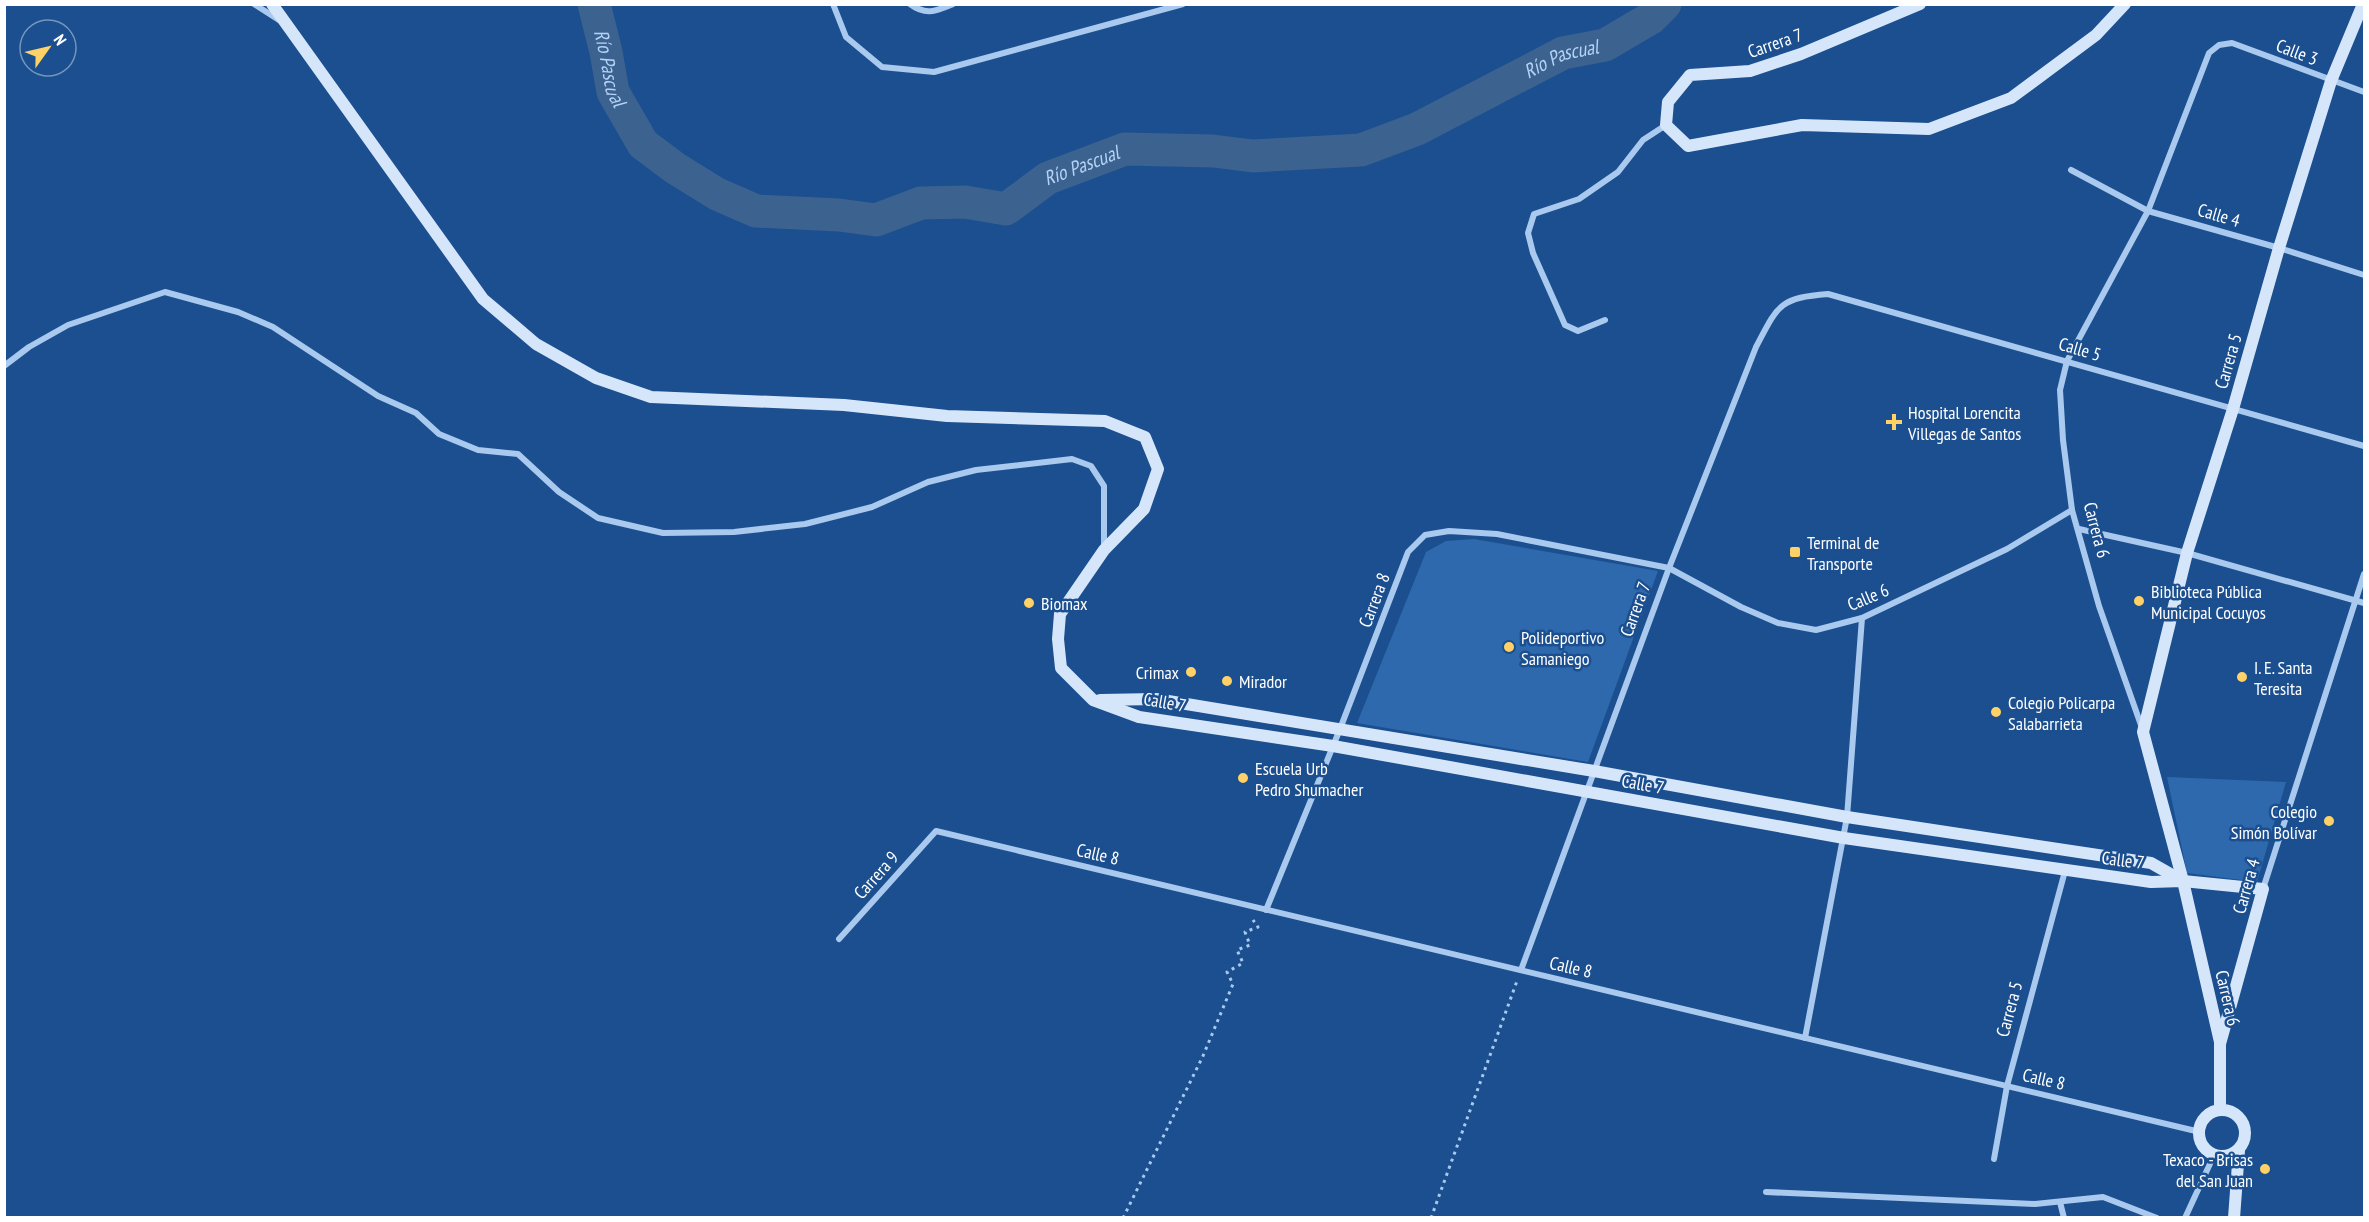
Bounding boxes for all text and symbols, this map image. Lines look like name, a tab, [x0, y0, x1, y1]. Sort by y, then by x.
north arrow	[18, 18, 78, 78]
street label: Carrera 7	[1745, 23, 1805, 63]
water label: Río Pascual	[588, 27, 633, 114]
text: N	[50, 30, 71, 49]
water label: Río Pascual	[1519, 33, 1603, 84]
street label: Calle 3	[2273, 34, 2321, 70]
water label: Río Pascual	[1040, 139, 1125, 191]
street label: Calle 4	[2195, 198, 2243, 232]
street label: Carrera 5	[2209, 331, 2247, 391]
street label: Calle 5	[2056, 332, 2104, 366]
place label: Hospital Lorencita Villegas de Santos	[1907, 401, 2021, 445]
marker: Hospital Lorencita Villegas de Santos	[1885, 413, 1903, 431]
street label: Carrera 6	[2079, 500, 2115, 560]
place label: Terminal de Transporte	[1807, 531, 1880, 575]
marker: Terminal de Transporte	[1788, 545, 1802, 559]
street label: Carrera 8	[1353, 569, 1395, 631]
street label: Carrera 7	[1615, 578, 1655, 640]
street label: Calle 6	[1844, 578, 1892, 616]
place label: Biblioteca Pública Municipal Cocuyos	[2151, 580, 2266, 624]
place label: Biomax	[1041, 592, 1088, 615]
marker: Biblioteca Pública Municipal Cocuyos	[2132, 594, 2146, 608]
marker: Biomax	[1022, 596, 1036, 610]
place label: Polideportivo Samaniego	[1521, 626, 1605, 670]
marker: Polideportivo Samaniego	[1502, 640, 1516, 654]
place label: I. E. Santa Teresita	[2254, 656, 2313, 700]
place label: Crimax	[1136, 661, 1180, 684]
marker: Crimax	[1184, 665, 1198, 679]
place label: Mirador	[1239, 670, 1287, 693]
marker: I. E. Santa Teresita	[2235, 670, 2249, 684]
marker: Mirador	[1220, 674, 1234, 688]
street label: Calle 7	[1142, 687, 1188, 717]
place label: Colegio Policarpa Salabarrieta	[2008, 691, 2115, 735]
marker: Colegio Policarpa Salabarrieta	[1989, 705, 2003, 719]
place label: Escuela Urb Pedro Shumacher	[1255, 757, 1363, 801]
street label: Calle 7	[1620, 769, 1666, 799]
marker: Escuela Urb Pedro Shumacher	[1236, 771, 1250, 785]
place label: Colegio Simón Bolívar	[2231, 800, 2317, 844]
marker: Colegio Simón Bolívar	[2322, 814, 2336, 828]
street label: Calle 8	[1074, 838, 1122, 870]
street label: Carrera 9	[849, 846, 903, 904]
street label: Calle 7	[2100, 846, 2146, 874]
street label: Carrera 4	[2227, 856, 2265, 916]
street label: Calle 8	[1547, 951, 1595, 983]
street label: Carrera 6	[2210, 968, 2246, 1028]
street label: Carrera 5	[1991, 979, 2027, 1039]
street label: Calle 8	[2020, 1063, 2068, 1095]
place label: Texaco - Brisas del San Juan	[2163, 1148, 2253, 1192]
marker: Texaco - Brisas del San Juan	[2258, 1162, 2272, 1176]

